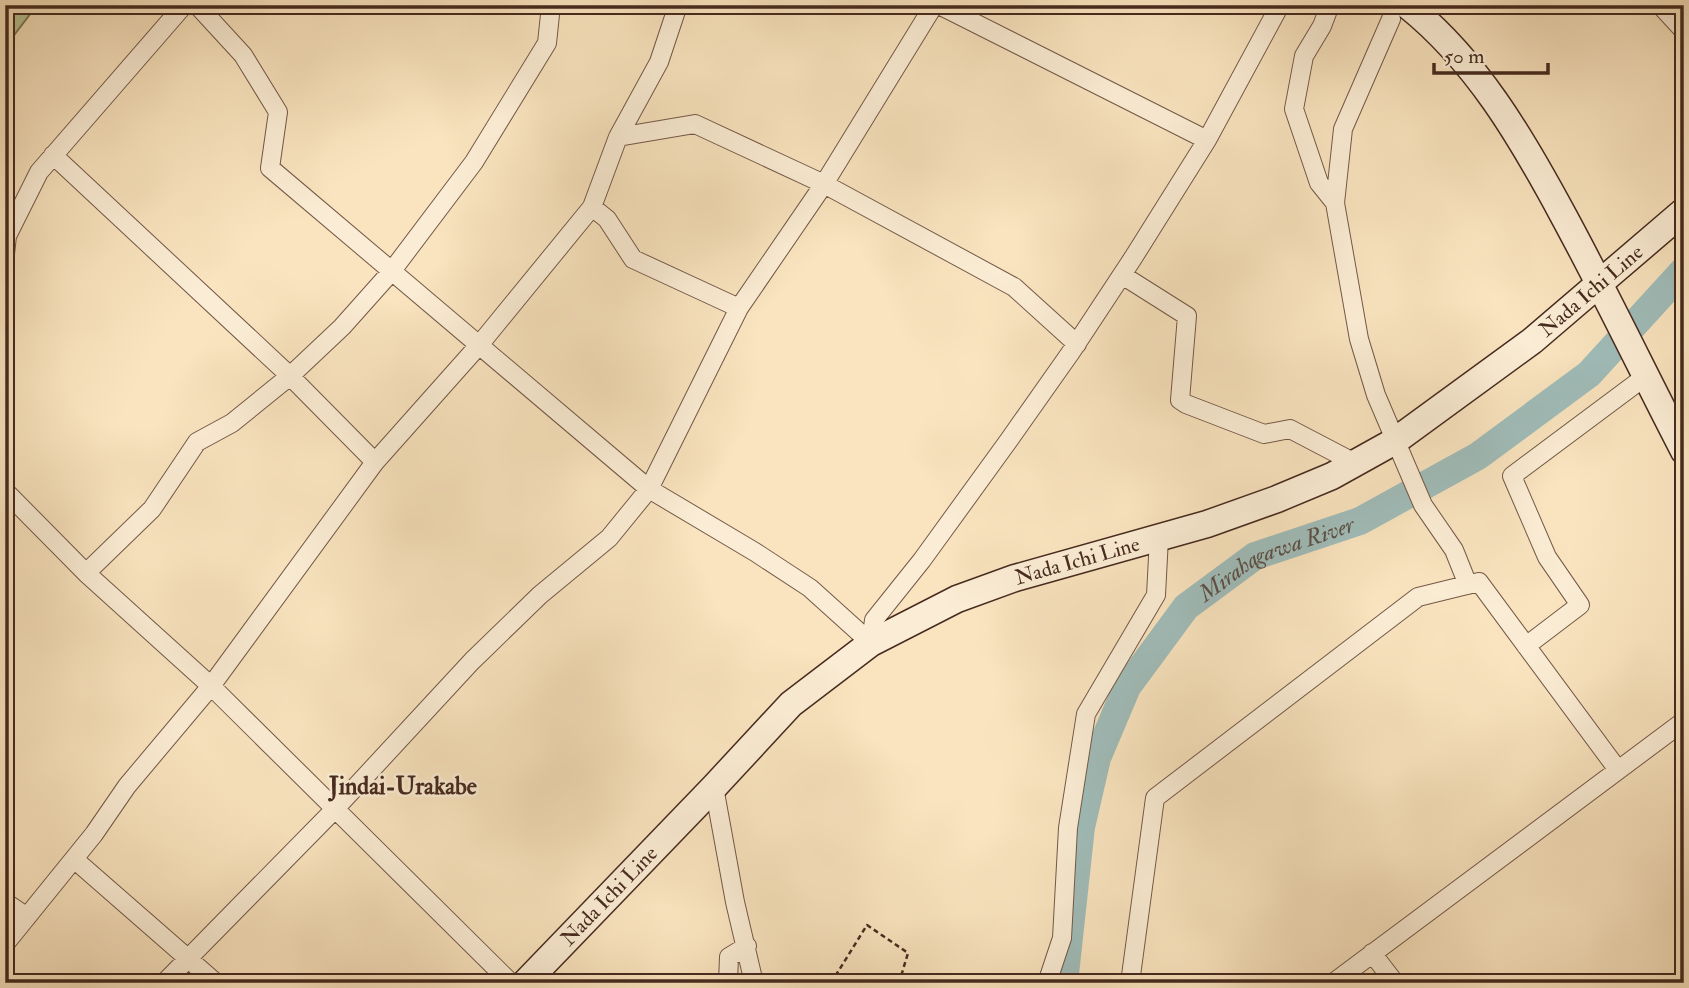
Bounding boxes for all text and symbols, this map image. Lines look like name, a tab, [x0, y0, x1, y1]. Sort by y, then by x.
scale bar	[1434, 32, 1547, 76]
text: 50 m	[1444, 43, 1485, 70]
street label: Nada Ichi Line	[1533, 238, 1649, 343]
water label: Mirahagawa River	[1190, 509, 1359, 609]
street label: Nada Ichi Line	[1012, 530, 1143, 591]
district label: Jindai-Urakabe	[328, 771, 477, 802]
street label: Nada Ichi Line	[555, 840, 663, 952]

